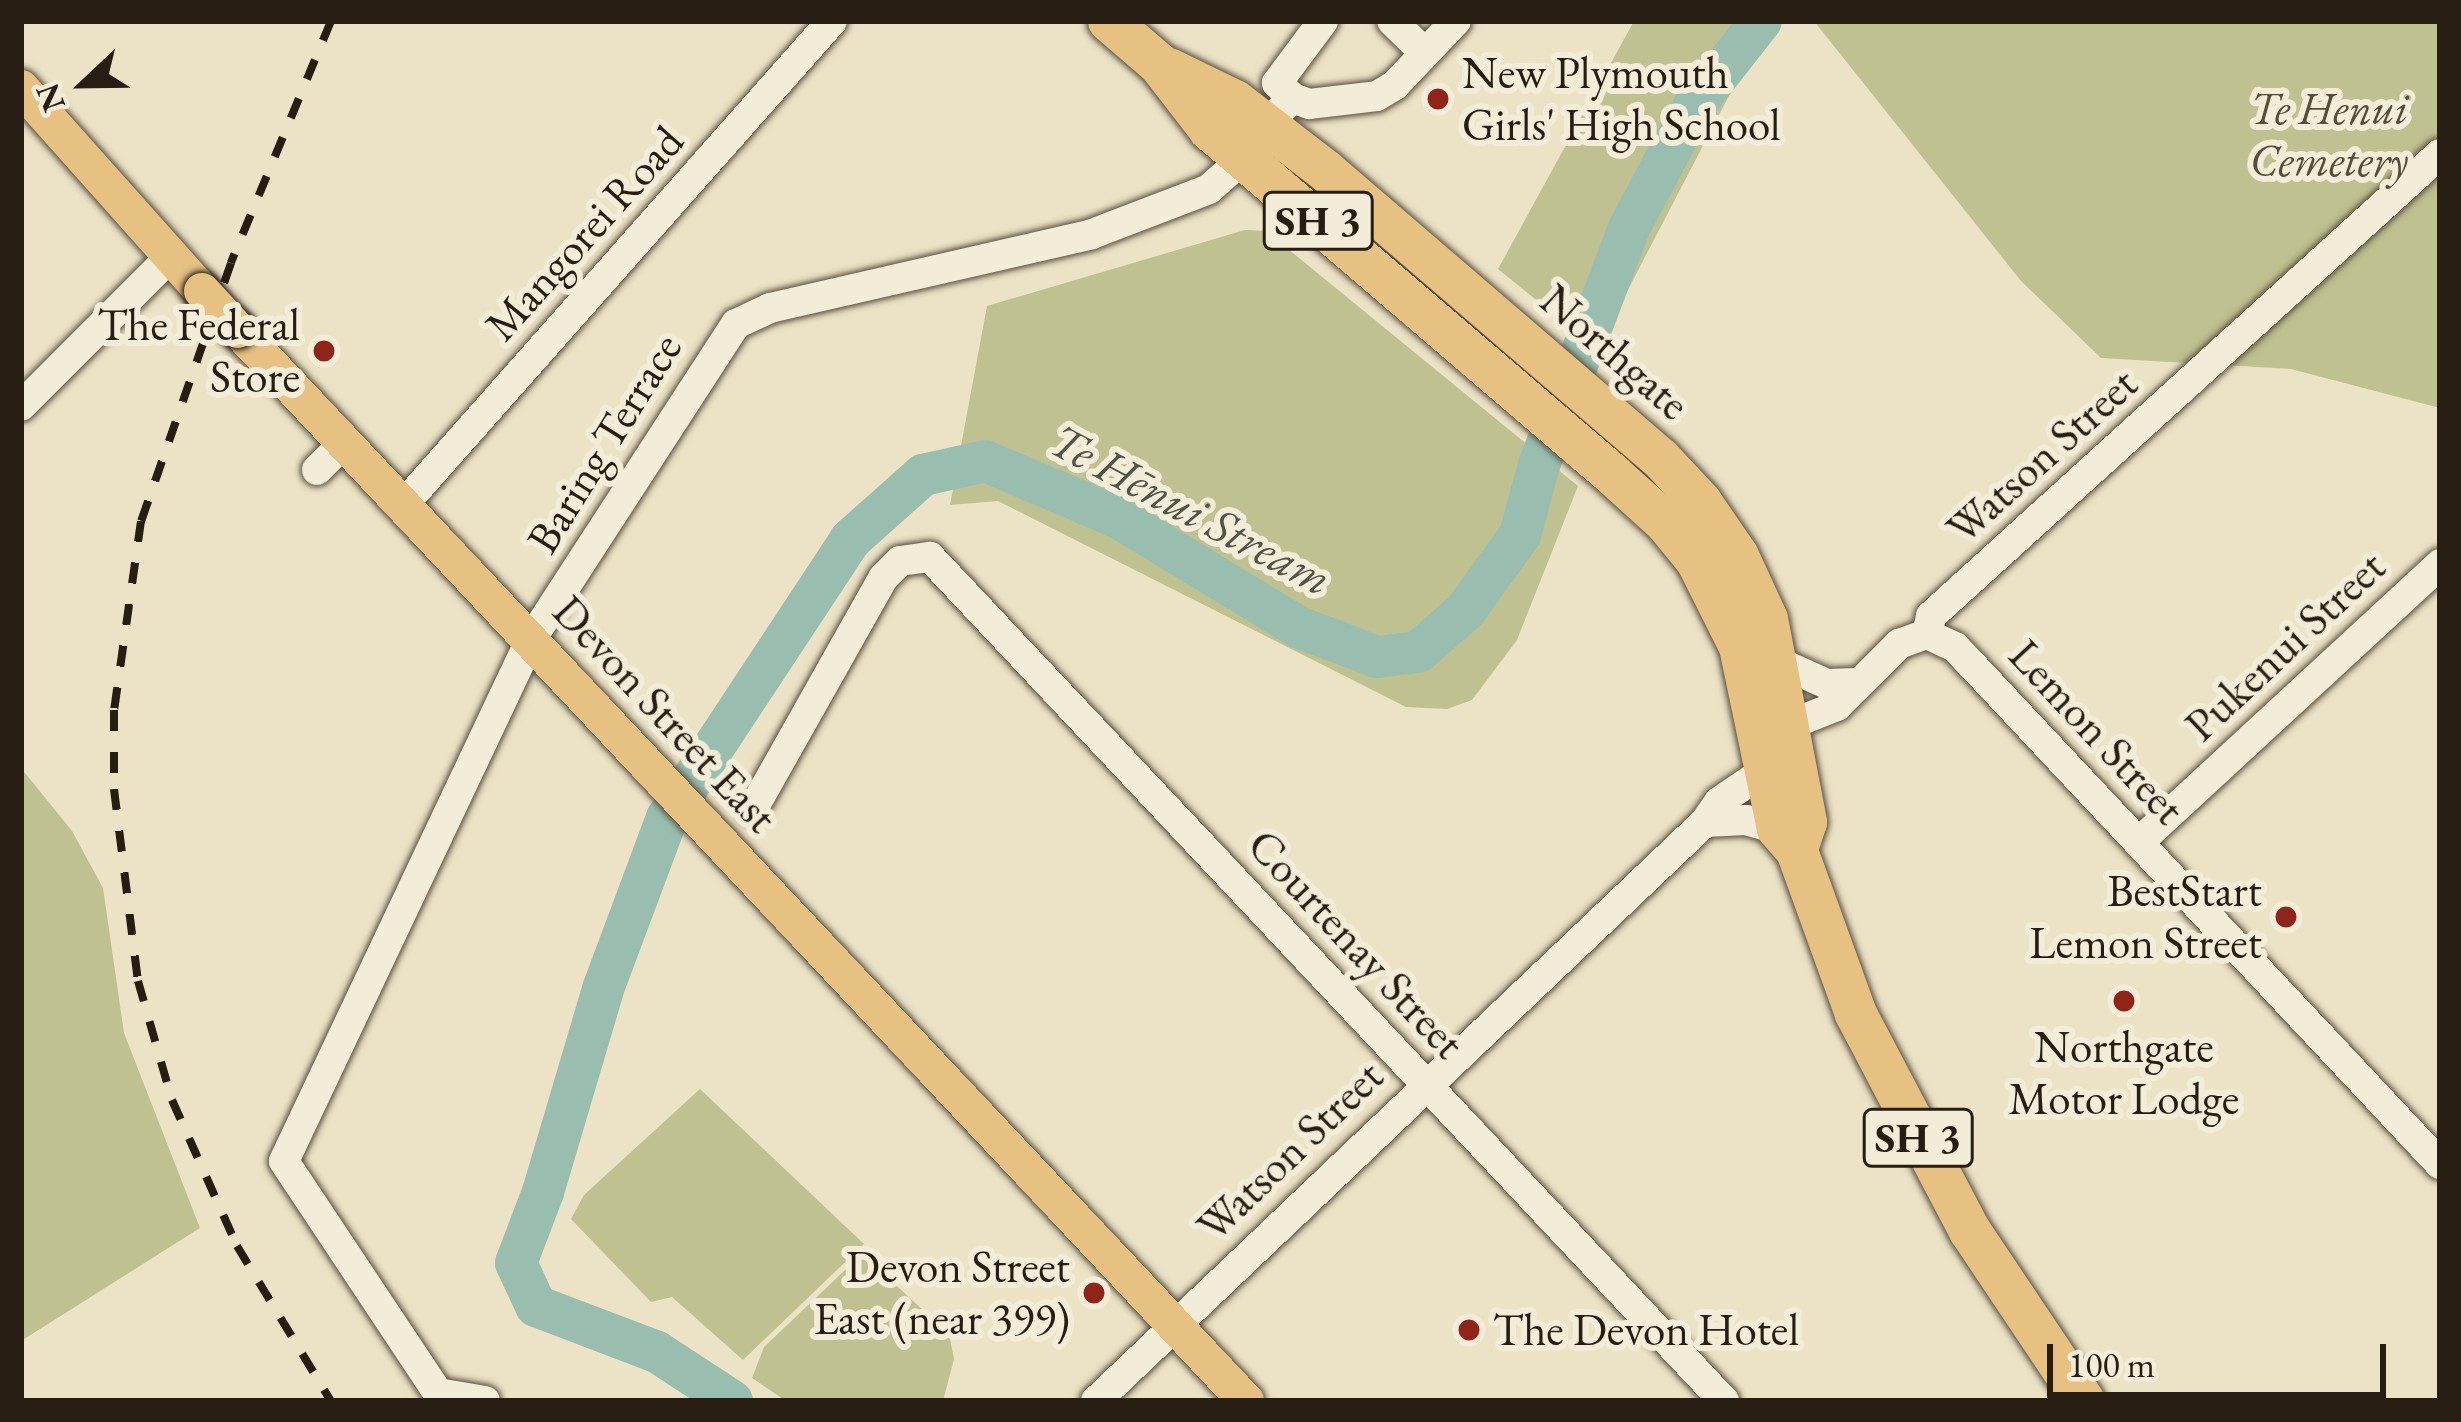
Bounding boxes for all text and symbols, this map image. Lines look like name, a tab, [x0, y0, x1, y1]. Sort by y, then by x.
north arrow	[24, 24, 144, 144]
place label: New Plymouth Girls' High School	[1462, 46, 1781, 152]
text: N	[25, 77, 75, 118]
park label: Te Henui Cemetery	[2250, 82, 2408, 188]
marker: New Plymouth Girls' High School	[1425, 86, 1451, 112]
street label: Mangorei Road	[474, 115, 694, 351]
road number: SH 3	[1261, 185, 1375, 257]
street label: Northgate	[1530, 273, 1700, 431]
place label: The Federal Store	[97, 298, 300, 404]
street label: Baring Terrace	[515, 323, 693, 563]
marker: The Federal Store	[311, 338, 337, 364]
street label: Watson Street	[1936, 357, 2148, 555]
water label: Te Hēnui Stream	[1041, 411, 1341, 607]
street label: Pukenui Street	[2174, 540, 2396, 752]
street label: Devon Street East	[542, 584, 788, 844]
street label: Lemon Street	[1998, 628, 2196, 836]
street label: Courtenay Street	[1236, 818, 1476, 1070]
place label: BestStart Lemon Street	[2029, 864, 2262, 970]
marker: BestStart Lemon Street	[2273, 904, 2299, 930]
marker: Northgate Motor Lodge	[2111, 988, 2137, 1014]
place label: Northgate Motor Lodge	[2009, 1020, 2239, 1126]
street label: Watson Street	[1186, 1049, 1394, 1253]
road number: SH 3	[1861, 1102, 1975, 1174]
place label: Devon Street East (near 399)	[814, 1240, 1070, 1346]
marker: Devon Street East (near 399)	[1081, 1280, 1107, 1306]
place label: The Devon Hotel	[1493, 1303, 1799, 1357]
marker: The Devon Hotel	[1456, 1317, 1482, 1343]
scale bar	[2053, 1320, 2392, 1394]
text: 100 m	[2068, 1341, 2155, 1388]

